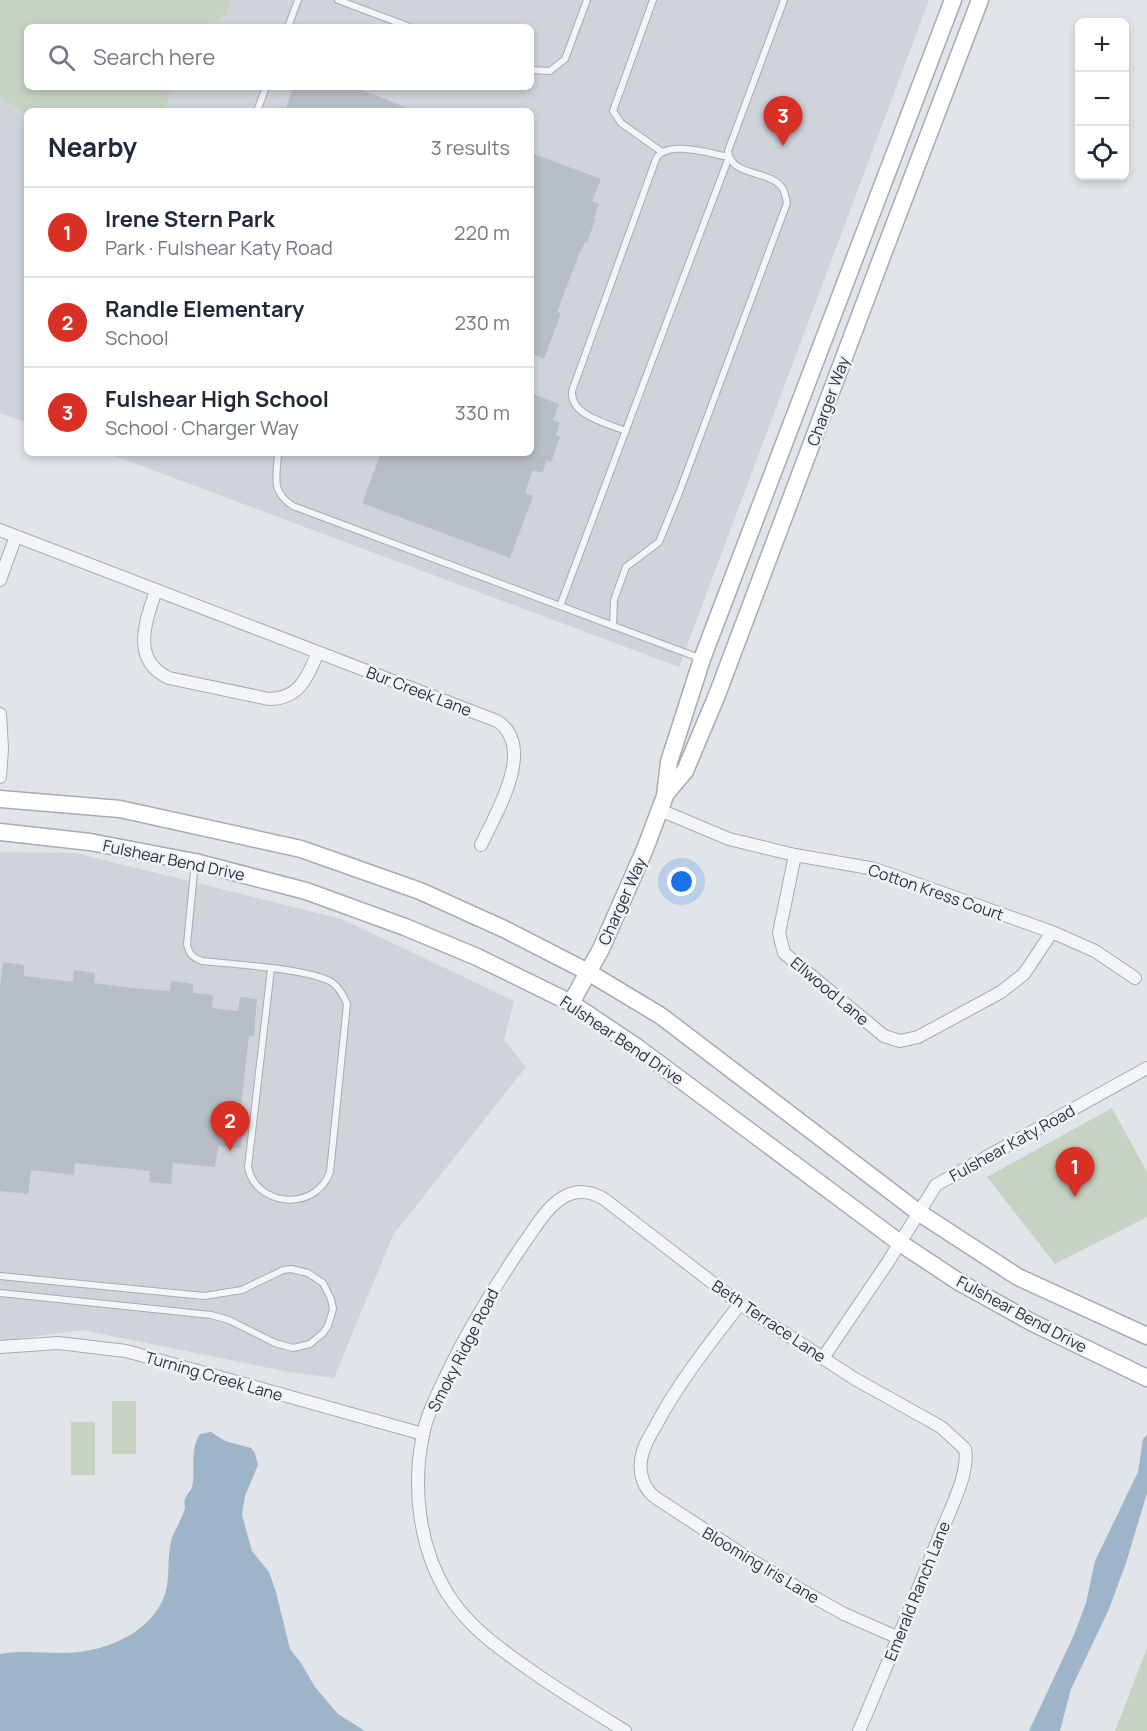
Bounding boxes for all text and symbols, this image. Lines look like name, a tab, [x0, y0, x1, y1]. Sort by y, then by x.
map controls	[1075, 18, 1129, 180]
button: +	[1075, 18, 1129, 72]
search box	[24, 24, 534, 90]
icon: search	[45, 41, 78, 74]
text: Search here	[93, 42, 215, 72]
button: −	[1075, 72, 1129, 126]
pin: 3	[764, 96, 802, 146]
button: locate	[1075, 126, 1129, 180]
text: Nearby	[48, 129, 137, 165]
text: 3 results	[431, 134, 510, 161]
text: Irene Stern Park	[105, 204, 274, 234]
text: 1	[63, 219, 72, 246]
text: 220 m	[454, 219, 510, 246]
text: Park · Fulshear Katy Road	[105, 234, 333, 261]
text: Randle Elementary	[105, 294, 304, 324]
text: 2	[62, 309, 73, 336]
text: 230 m	[454, 309, 510, 336]
text: School	[105, 324, 169, 351]
street label: Charger Way	[802, 352, 855, 449]
text: Fulshear High School	[105, 384, 329, 414]
text: 3	[62, 399, 73, 426]
text: 330 m	[455, 399, 510, 426]
text: School · Charger Way	[105, 414, 299, 441]
street label: Bur Creek Lane	[363, 661, 475, 721]
street label: Fulshear Bend Drive	[101, 834, 247, 886]
street label: Charger Way	[593, 853, 651, 948]
street label: Cotton Kress Court	[865, 858, 1007, 926]
your location	[667, 867, 696, 896]
street label: Ellwood Lane	[786, 952, 874, 1030]
street label: Fulshear Bend Drive	[556, 990, 688, 1090]
street label: Fulshear Katy Road	[945, 1099, 1079, 1187]
pin: 2	[210, 1102, 250, 1151]
pin: 1	[1056, 1148, 1094, 1197]
street label: Fulshear Bend Drive	[953, 1270, 1091, 1358]
street label: Beth Terrace Lane	[708, 1275, 830, 1367]
street label: Smoky Ridge Road	[422, 1285, 504, 1415]
street label: Turning Creek Lane	[143, 1346, 285, 1406]
street label: Emerald Ranch Lane	[879, 1518, 955, 1664]
street label: Blooming Iris Lane	[698, 1521, 824, 1609]

